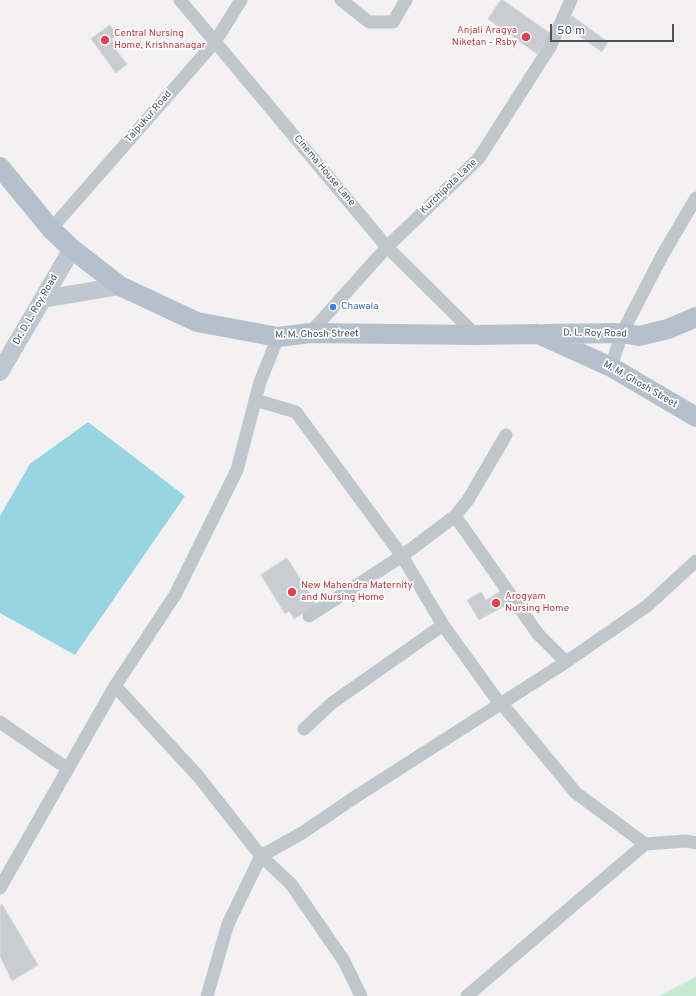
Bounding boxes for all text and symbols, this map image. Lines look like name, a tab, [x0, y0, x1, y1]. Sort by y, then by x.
scale bar	[552, 16, 676, 42]
text: 50 m	[557, 23, 585, 39]
place label: Anjali Aragya Niketan - Rsby	[452, 25, 517, 48]
place label: Central Nursing Home, Krishnanagar	[114, 28, 206, 52]
marker: Anjali Aragya Niketan - Rsby	[520, 31, 532, 43]
marker: Central Nursing Home, Krishnanagar	[99, 34, 111, 46]
street label: Talpukur Road	[123, 89, 175, 145]
street label: Cinema House Lane	[291, 133, 357, 209]
street label: Kurchipota Lane	[418, 157, 480, 217]
street label: Dr. D. L. Roy Road	[11, 273, 61, 347]
place label: Chawala	[341, 301, 378, 313]
marker: Chawala	[328, 302, 338, 312]
street label: D. L. Roy Road	[563, 327, 627, 341]
street label: M. M. Ghosh Street	[275, 328, 359, 342]
street label: M. M. Ghosh Street	[601, 359, 679, 411]
place label: New Mahendra Maternity and Nursing Home	[301, 580, 413, 604]
marker: New Mahendra Maternity and Nursing Home	[286, 586, 298, 598]
place label: Arogyam Nursing Home	[505, 591, 569, 614]
marker: Arogyam Nursing Home	[490, 597, 502, 609]

